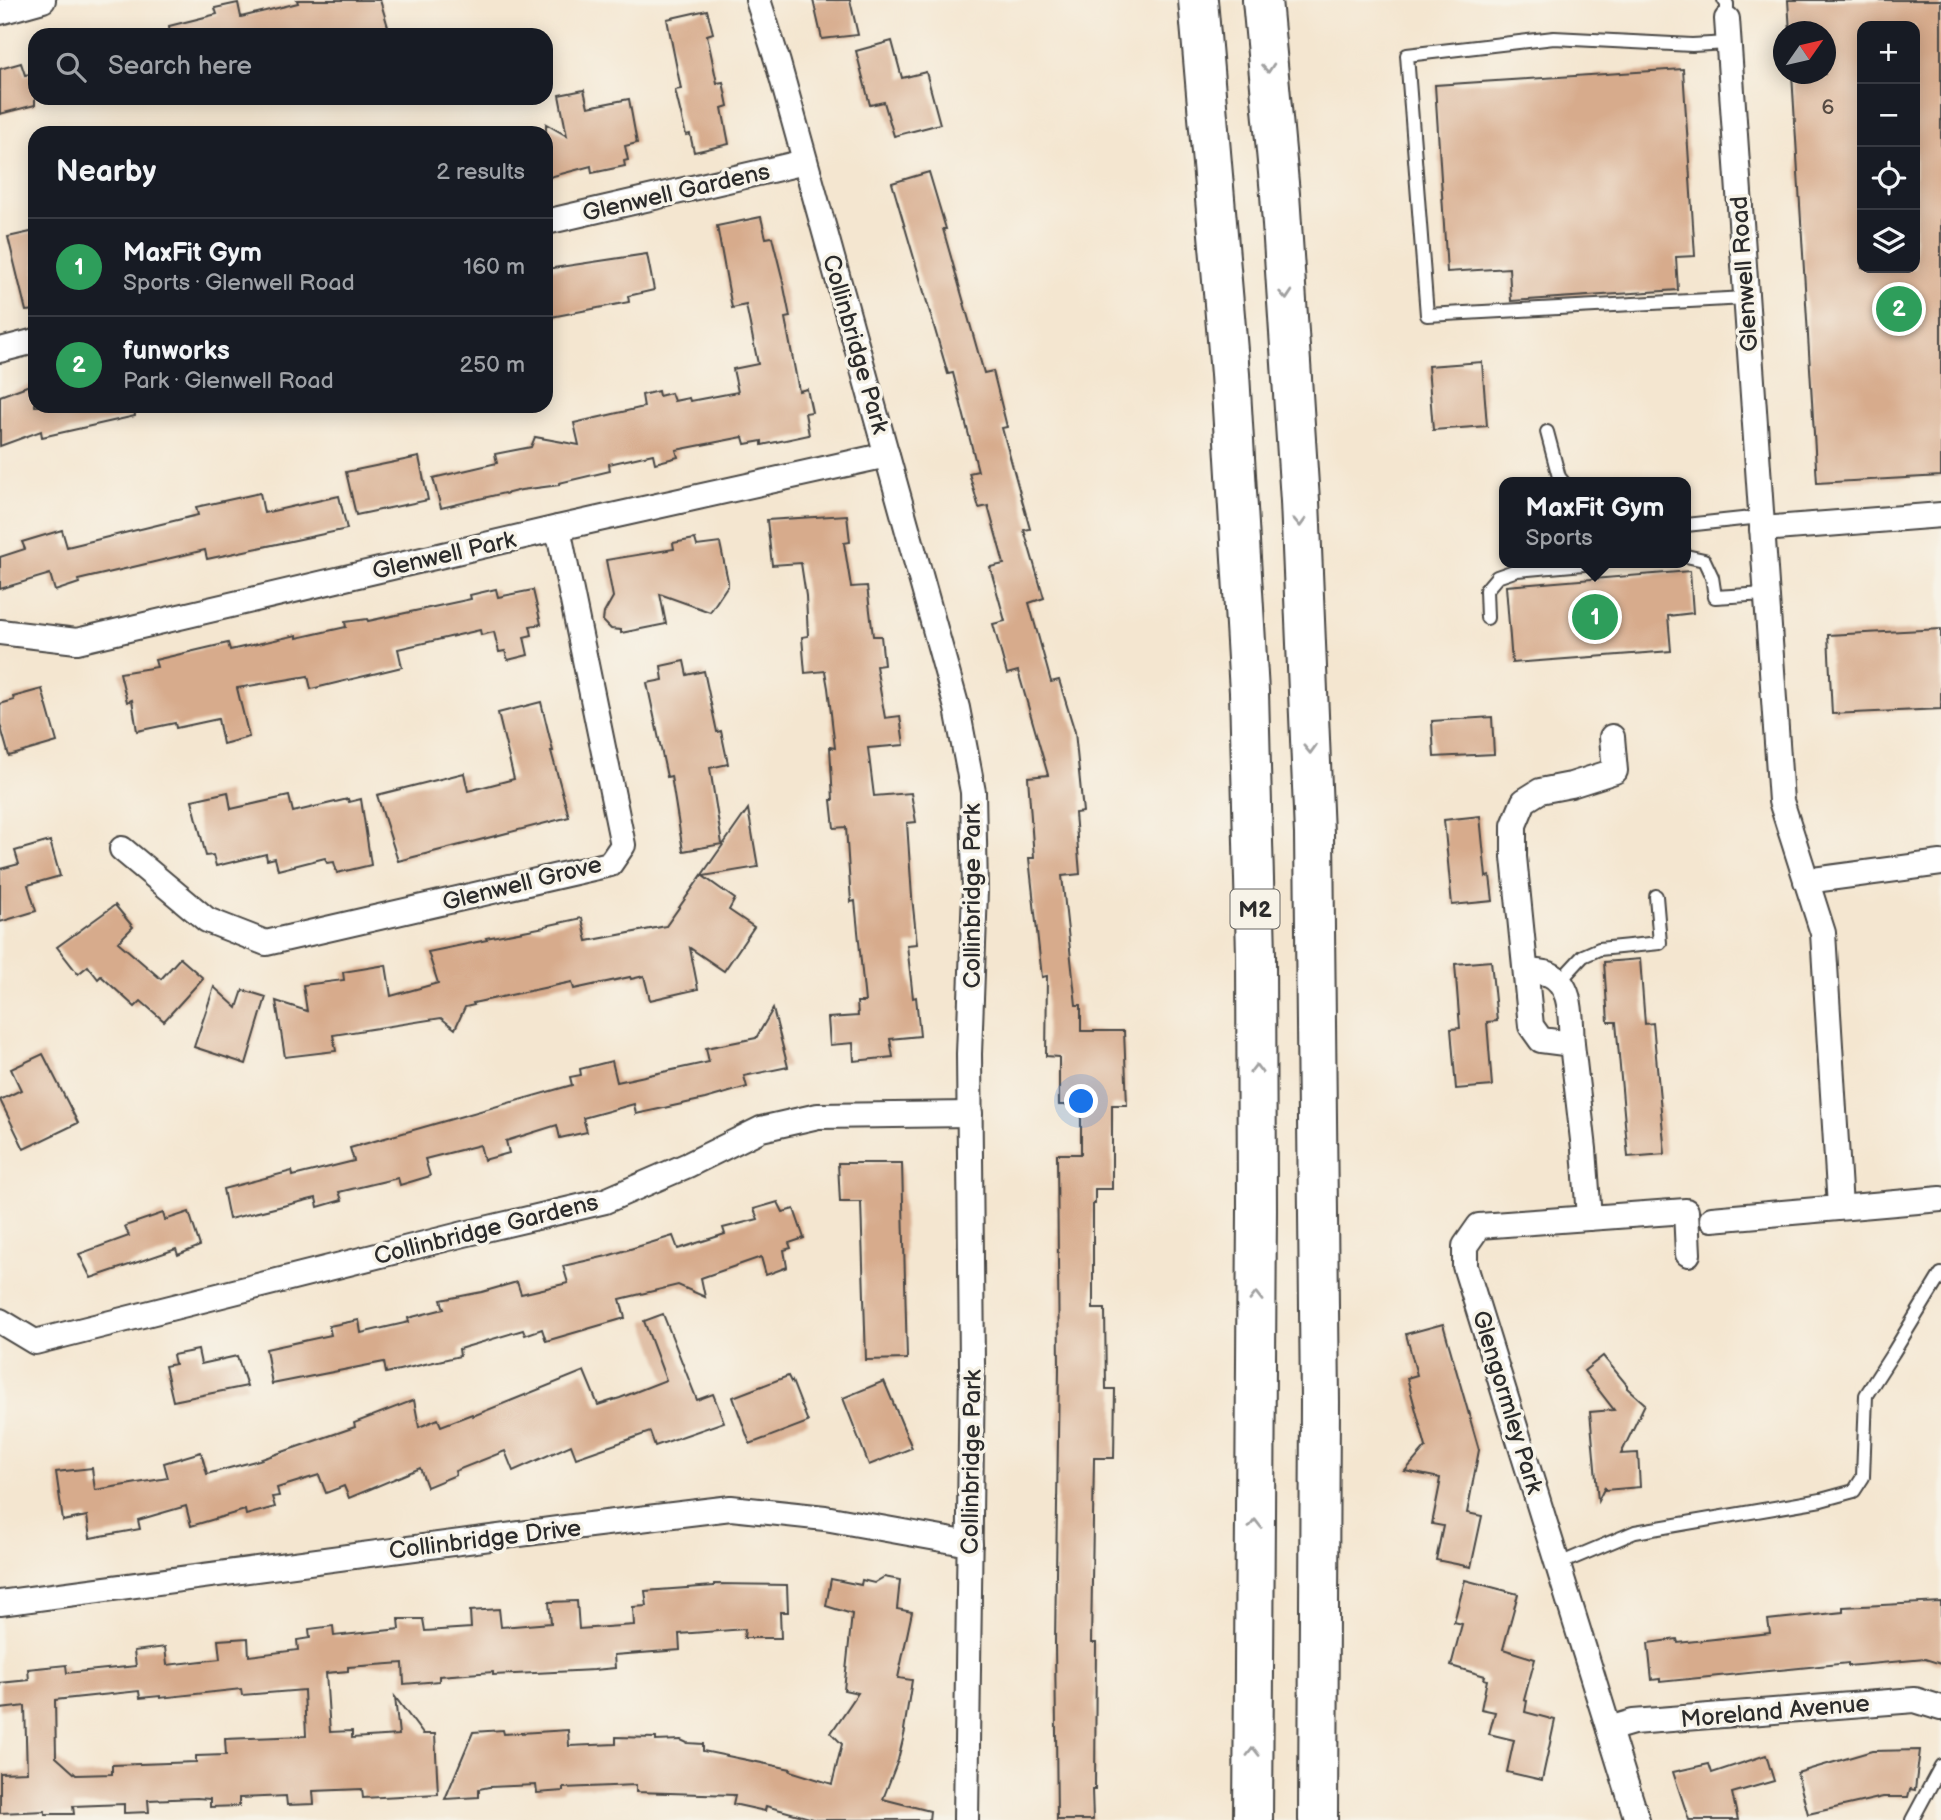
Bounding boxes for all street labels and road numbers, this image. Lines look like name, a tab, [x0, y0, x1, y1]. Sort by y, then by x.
street label: Glenwell Gardens	[580, 157, 773, 228]
street label: Glenwell Road	[1725, 195, 1764, 353]
street label: Collinbridge Park	[816, 251, 895, 437]
street label: Glenwell Park	[370, 525, 519, 586]
street label: Collinbridge Park	[958, 803, 987, 989]
street label: Glenwell Grove	[439, 850, 605, 917]
road number: M2	[1230, 890, 1280, 928]
street label: Collinbridge Gardens	[371, 1188, 601, 1271]
street label: Glengormley Park	[1466, 1307, 1549, 1497]
street label: Collinbridge Park	[955, 1369, 988, 1555]
street label: Collinbridge Drive	[387, 1513, 583, 1566]
street label: Moreland Avenue	[1679, 1689, 1871, 1734]

